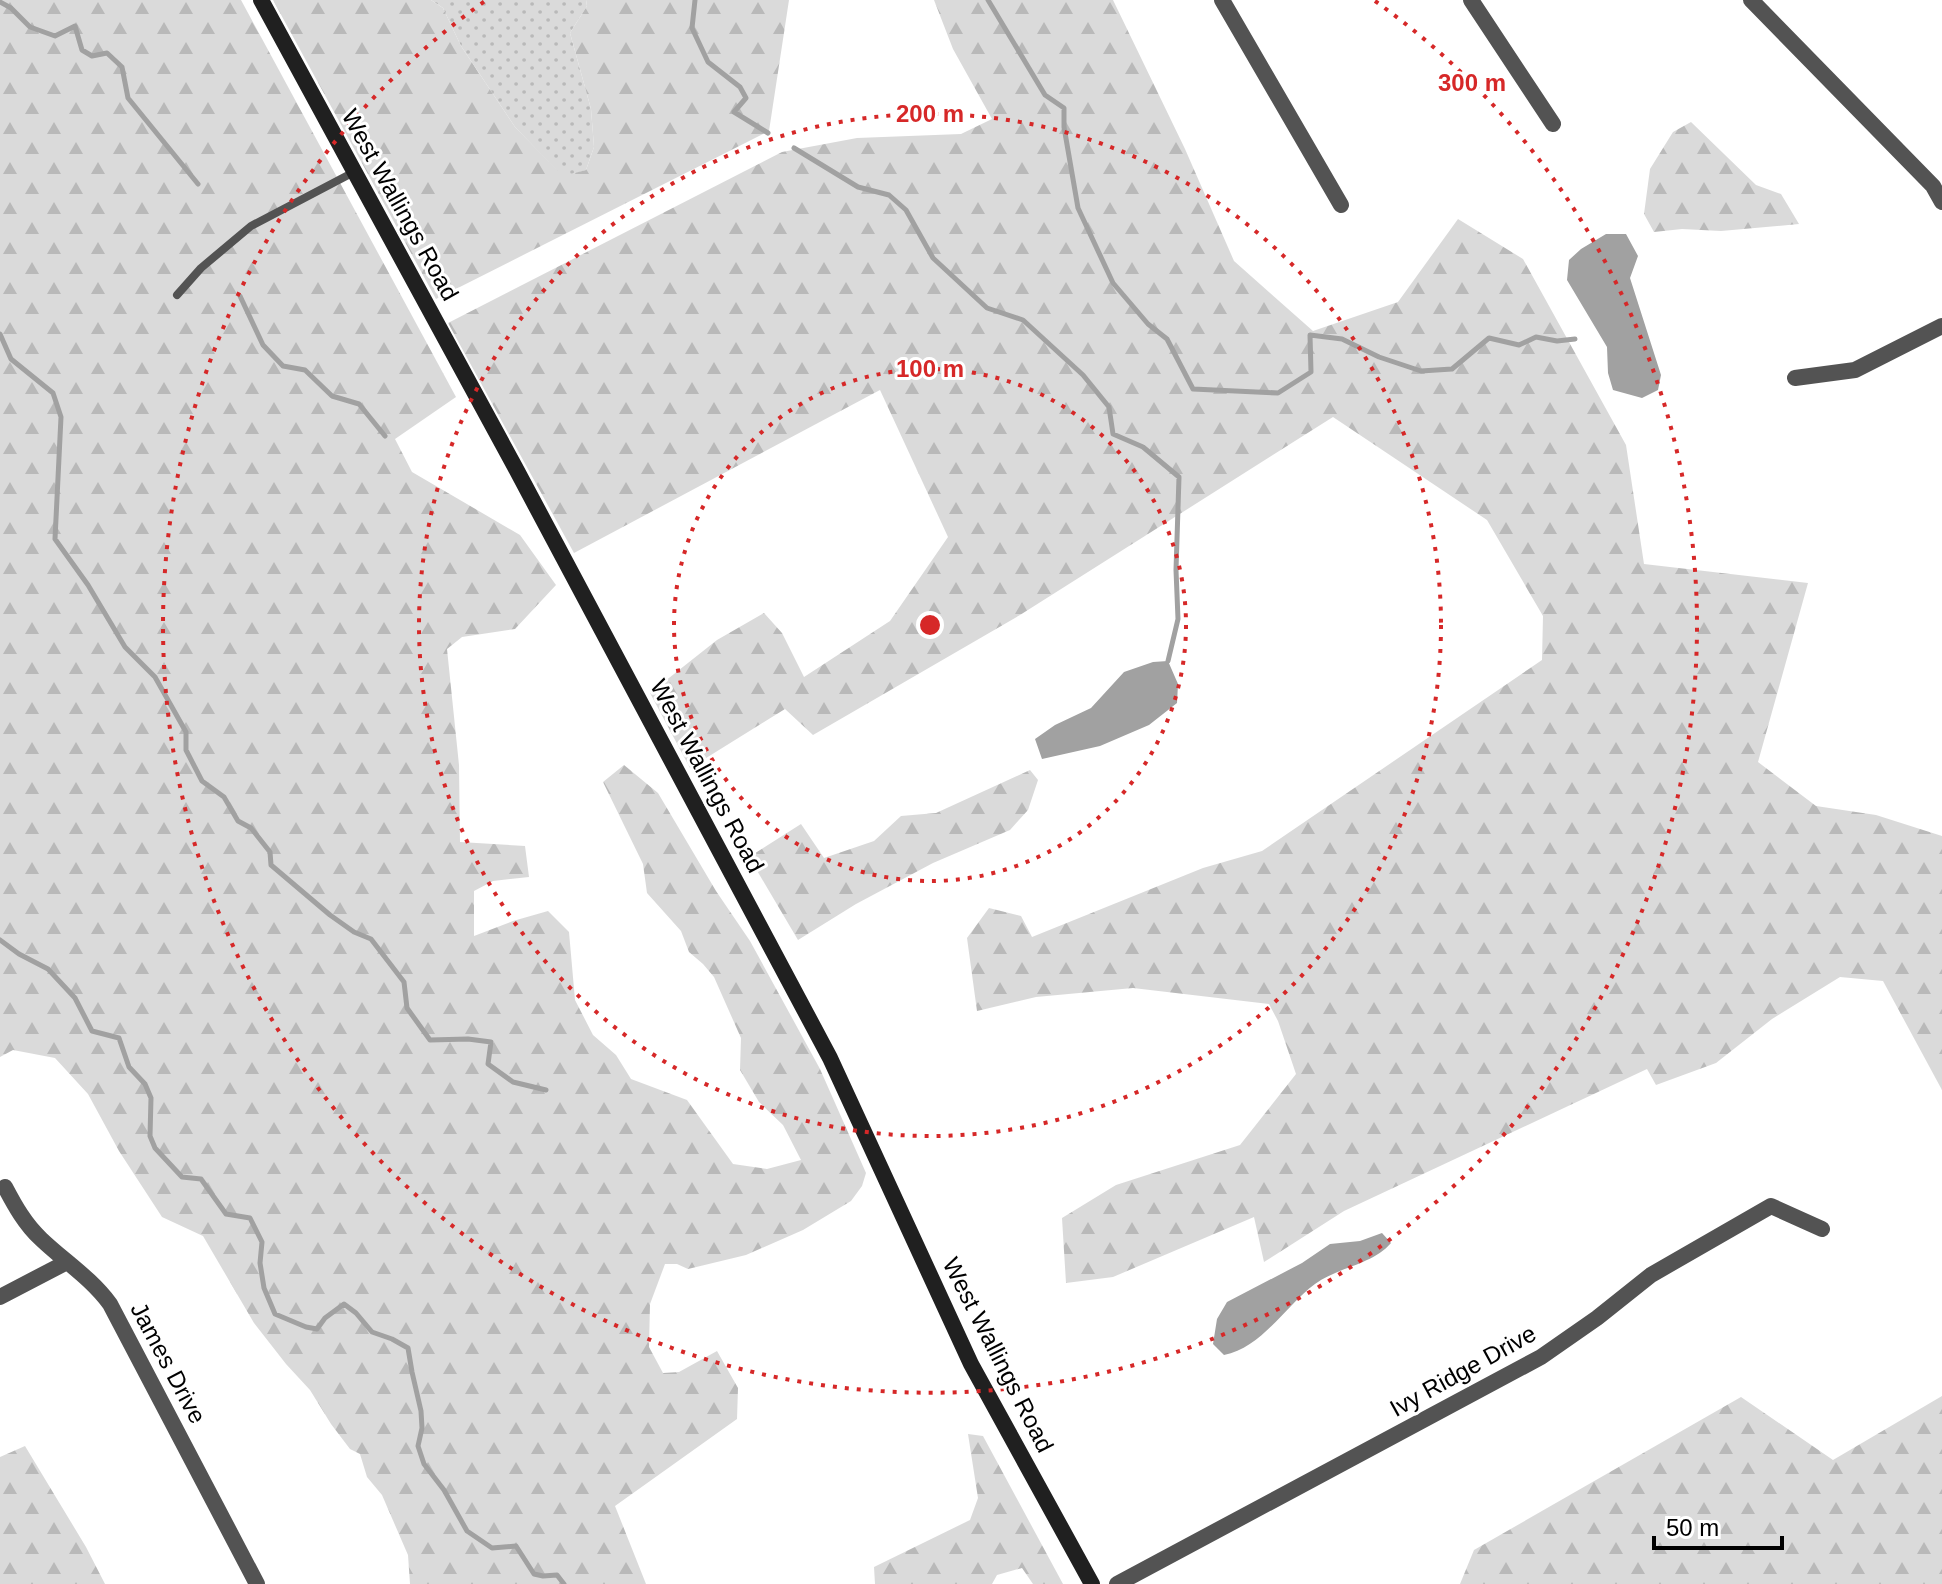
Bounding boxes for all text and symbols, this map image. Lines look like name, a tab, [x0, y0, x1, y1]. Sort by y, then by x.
text: 300 m	[1438, 69, 1506, 96]
text: 200 m	[896, 100, 964, 127]
street label: West Wallings Road	[337, 104, 464, 305]
text: 100 m	[896, 355, 964, 382]
centre of rings	[916, 611, 944, 639]
street label: West Wallings Road	[645, 675, 770, 877]
street label: West Wallings Road	[938, 1253, 1059, 1457]
street label: James Drive	[125, 1298, 212, 1428]
street label: Ivy Ridge Drive	[1385, 1319, 1540, 1422]
scale bar	[1654, 1500, 1782, 1550]
text: 50 m	[1666, 1514, 1719, 1541]

